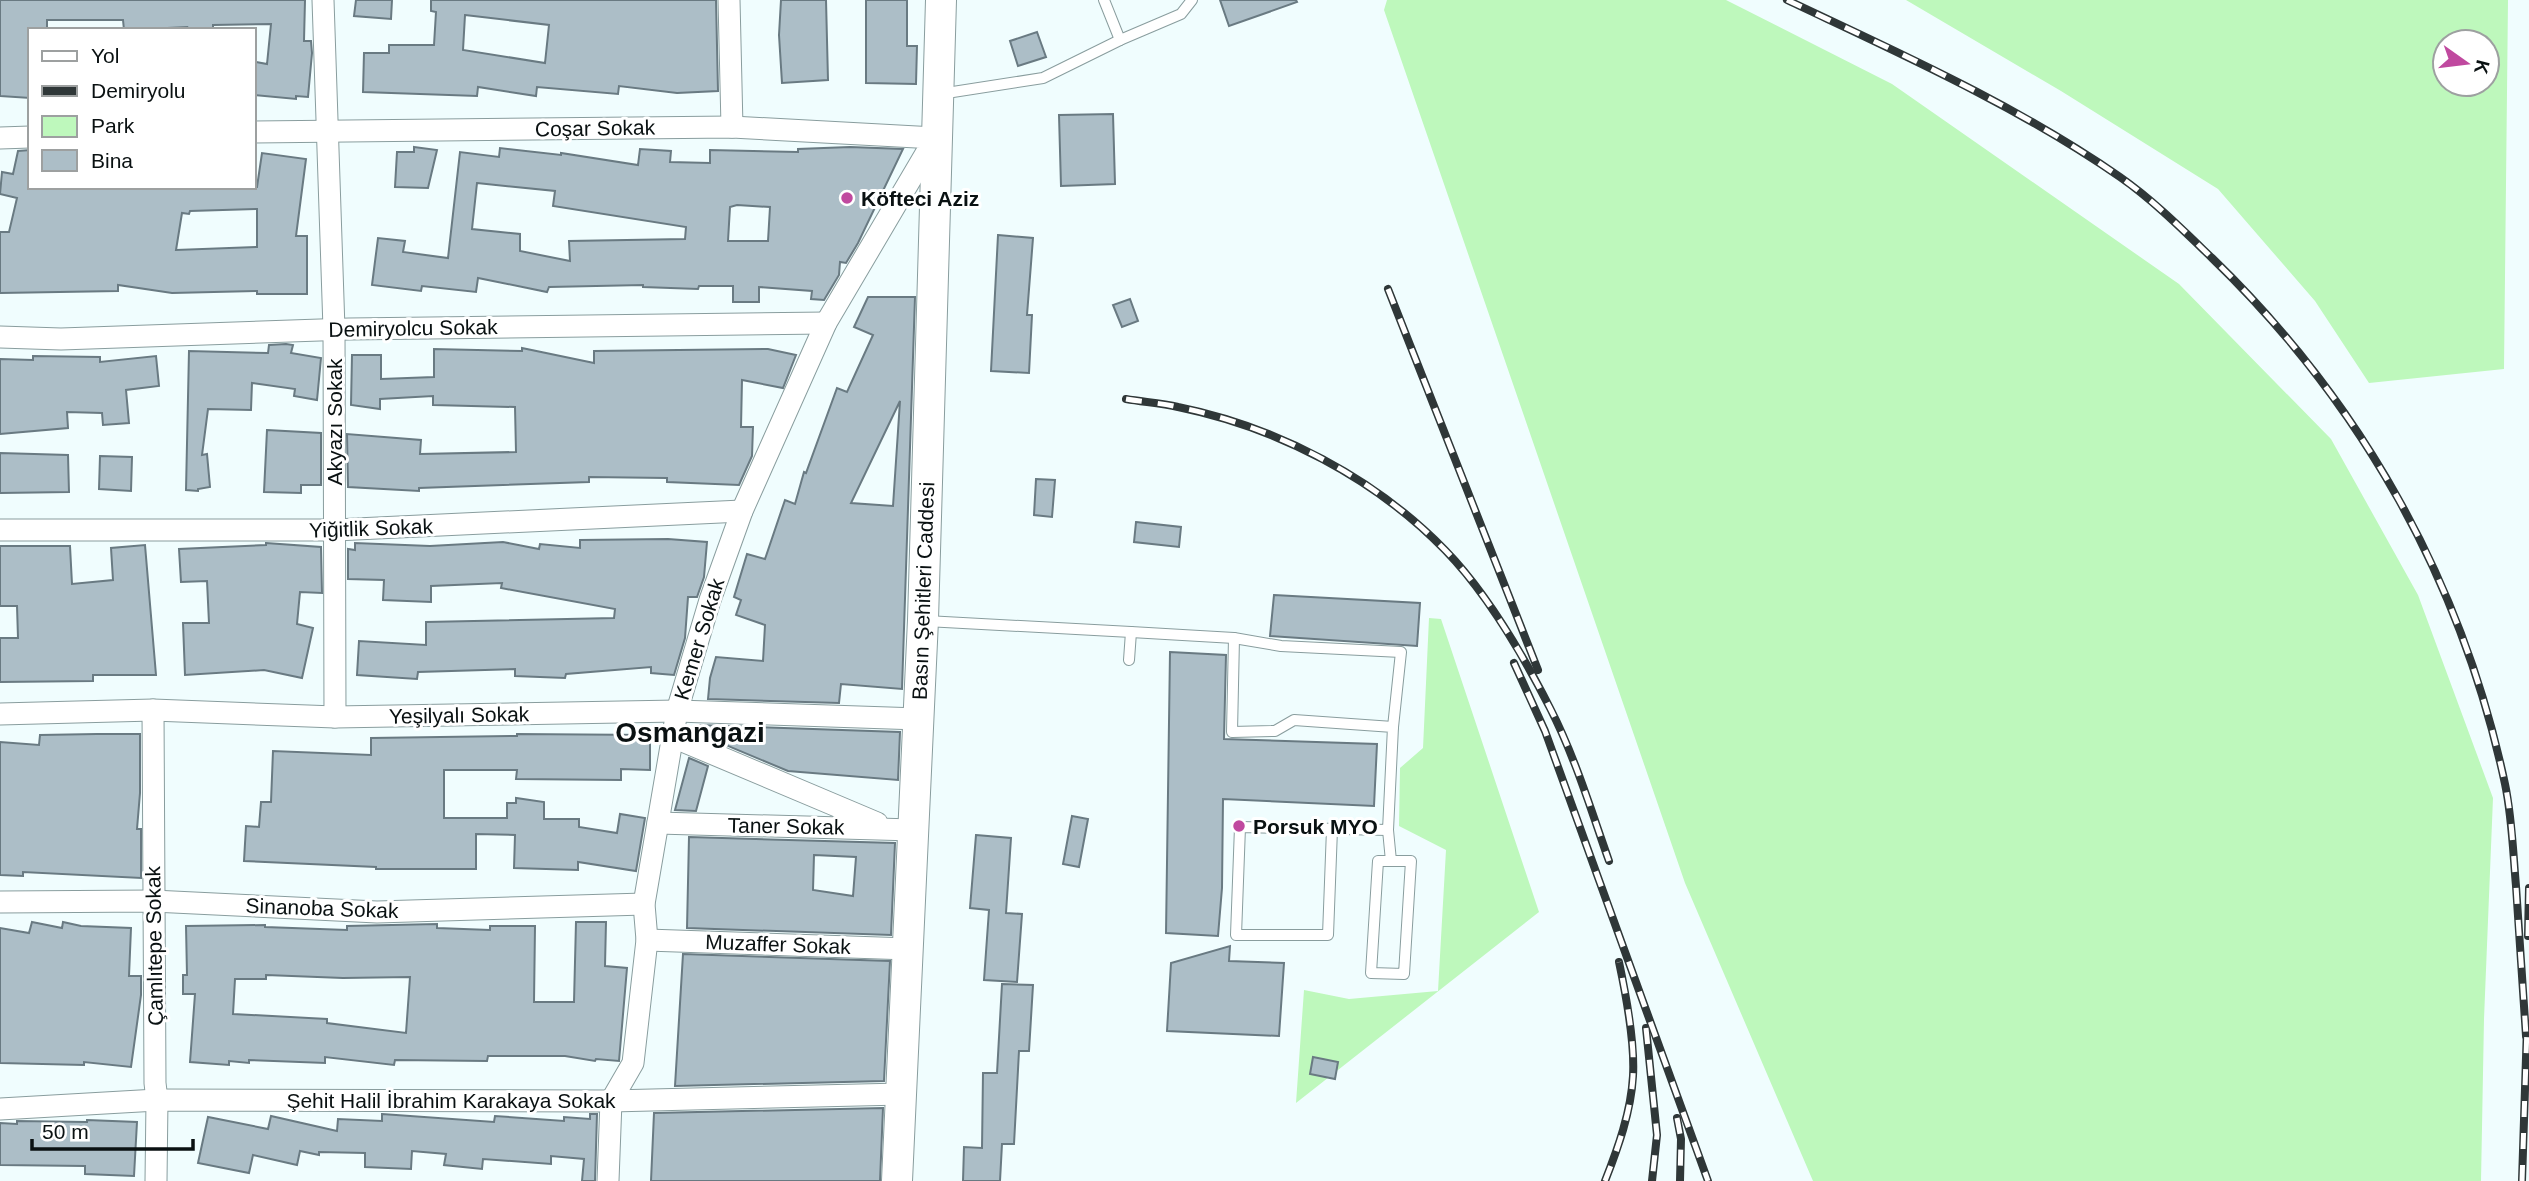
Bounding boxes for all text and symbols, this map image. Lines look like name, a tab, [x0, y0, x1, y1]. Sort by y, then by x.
legend	[28, 28, 256, 189]
north arrow	[2431, 28, 2501, 98]
text: Yol	[91, 44, 119, 67]
text: K	[2470, 58, 2494, 76]
text: Demiryolu	[91, 79, 186, 102]
text: Park	[91, 114, 135, 137]
street label: Coşar Sokak	[535, 115, 656, 141]
text: Bina	[91, 149, 133, 172]
place label: Köfteci Aziz	[861, 187, 979, 210]
marker: Köfteci Aziz	[839, 190, 855, 206]
street label: Demiryolcu Sokak	[328, 315, 498, 341]
street label: Akyazı Sokak	[323, 358, 346, 486]
street label: Basın Şehitleri Caddesi	[908, 482, 938, 700]
street label: Yiğitlik Sokak	[309, 514, 434, 542]
street label: Kemer Sokak	[670, 575, 729, 703]
street label: Yeşilyalı Sokak	[389, 702, 530, 728]
district label: Osmangazi	[615, 717, 765, 748]
street label: Taner Sokak	[727, 813, 845, 839]
place label: Porsuk MYO	[1253, 815, 1378, 838]
marker: Porsuk MYO	[1231, 818, 1247, 834]
street label: Çamlıtepe Sokak	[141, 865, 167, 1026]
street label: Sinanoba Sokak	[245, 894, 399, 922]
street label: Muzaffer Sokak	[705, 930, 852, 958]
street label: Şehit Halil İbrahim Karakaya Sokak	[286, 1089, 616, 1112]
scale bar	[32, 1108, 192, 1152]
text: 50 m	[42, 1120, 89, 1143]

